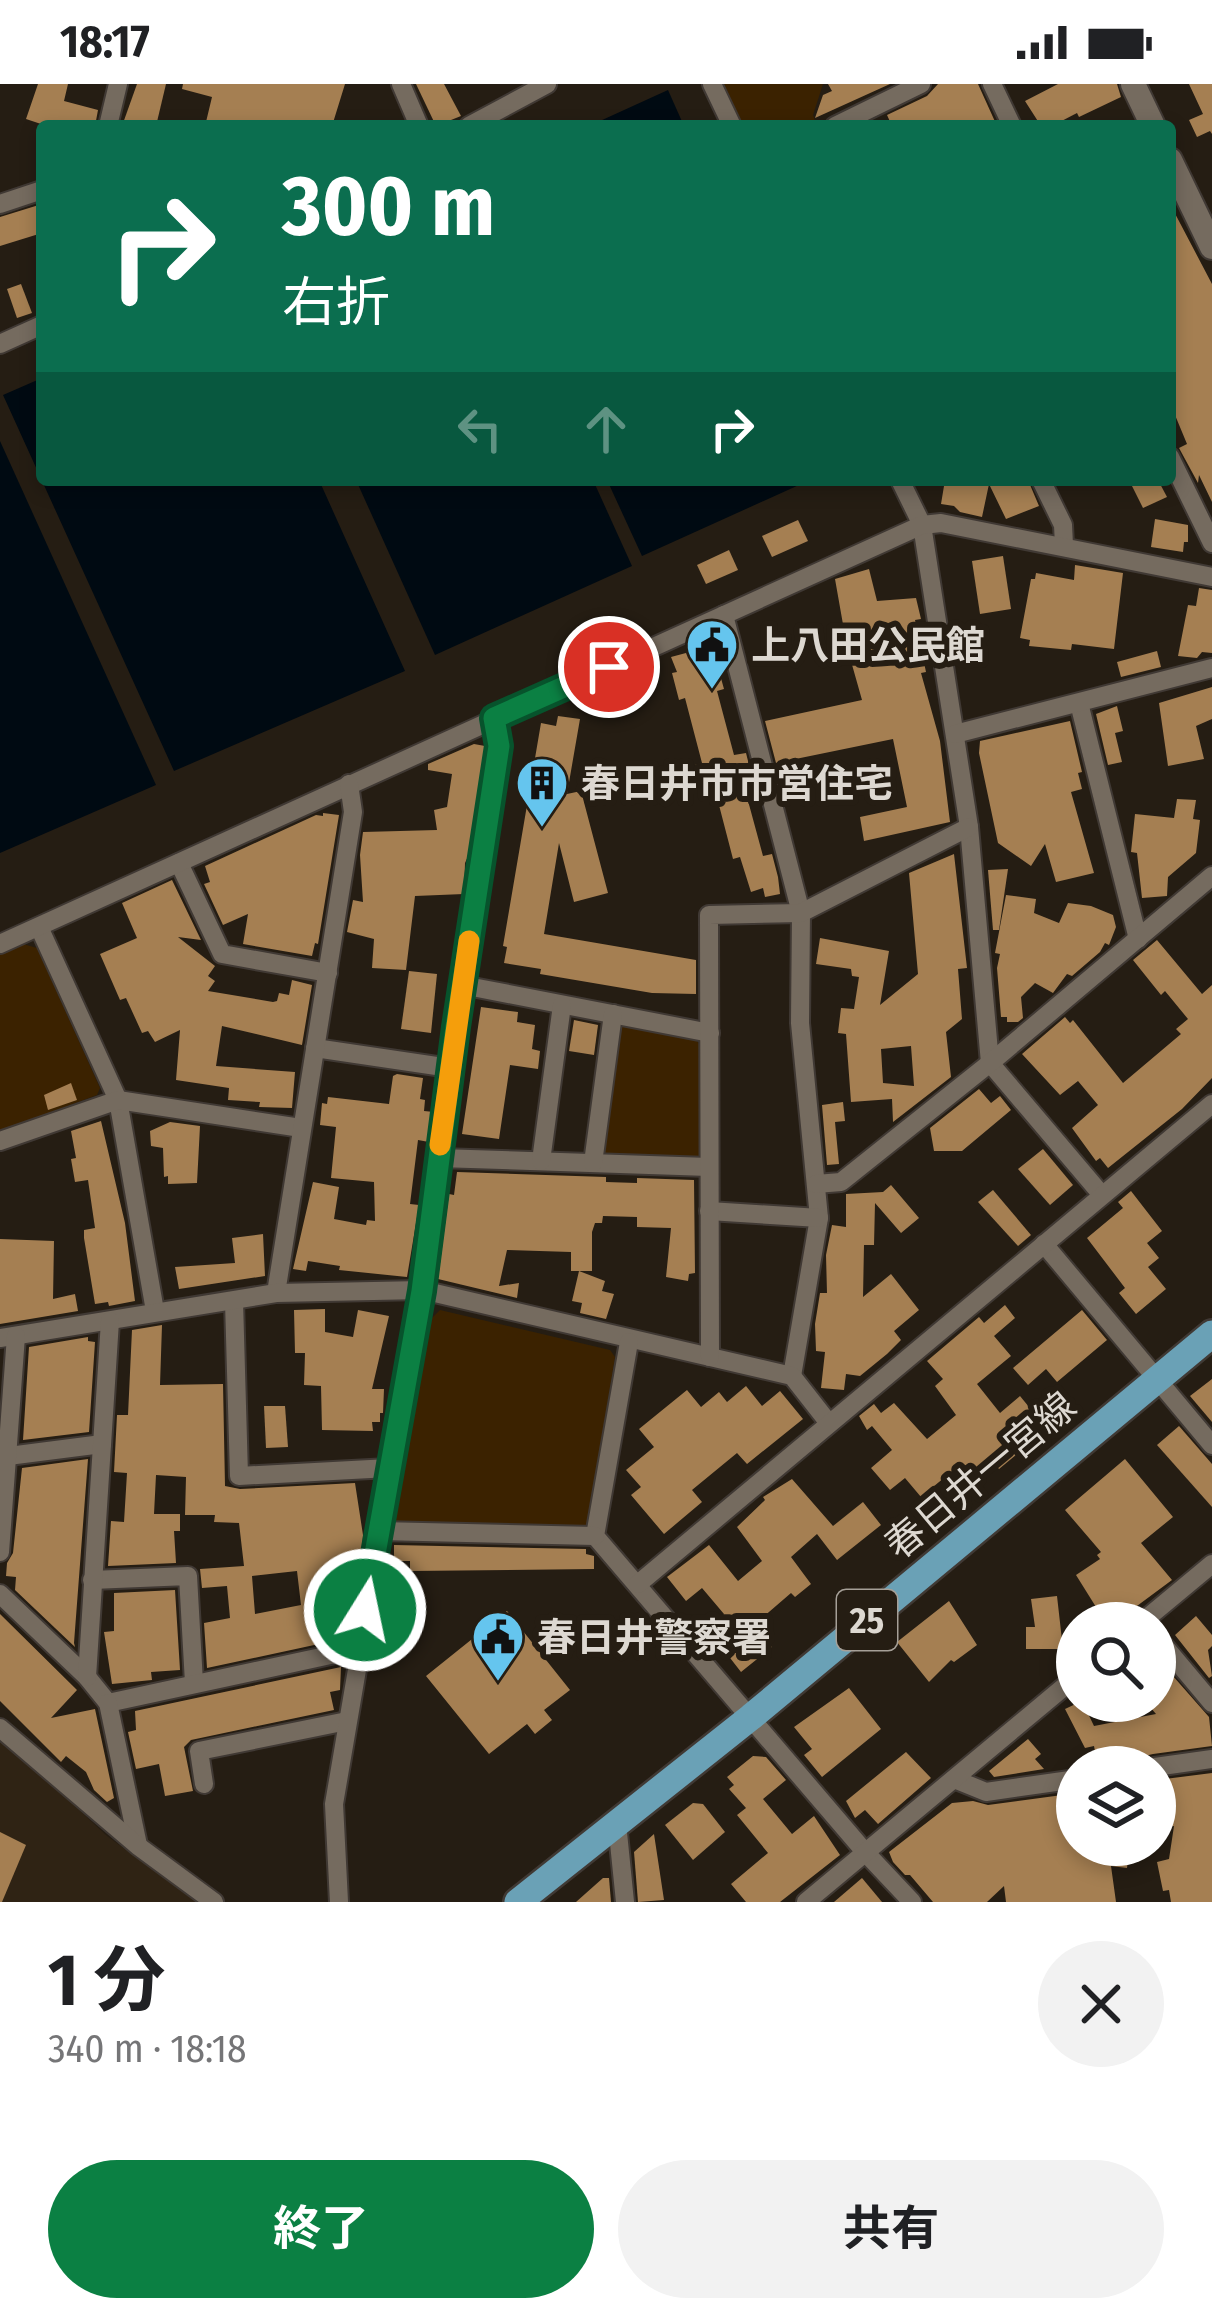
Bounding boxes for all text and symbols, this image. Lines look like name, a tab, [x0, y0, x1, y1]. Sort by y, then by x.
text: 18:17	[60, 15, 150, 69]
text: 300 m	[282, 156, 495, 257]
icon: right	[84, 168, 240, 324]
text: 右折	[282, 271, 390, 335]
icon: left	[447, 396, 513, 462]
icon: ahead	[573, 396, 639, 462]
icon: right	[699, 396, 765, 462]
pin	[558, 616, 660, 718]
public building icon: 上八田公民館	[684, 617, 740, 691]
place label: 上八田公民館	[751, 623, 985, 669]
icon: arrive	[576, 634, 642, 700]
building icon: 春日井市市営住宅	[514, 755, 570, 829]
place label: 春日井市市営住宅	[581, 761, 893, 807]
street label: 春日井一宮線	[876, 1383, 1085, 1569]
position arrow	[302, 1547, 428, 1673]
road number: 25	[837, 1590, 897, 1650]
map controls	[1056, 1602, 1176, 1866]
button: search	[1056, 1602, 1176, 1722]
public building icon: 春日井警察署	[470, 1609, 526, 1683]
place label: 春日井警察署	[537, 1615, 771, 1661]
button: layers	[1056, 1746, 1176, 1866]
text: 1 分	[48, 1938, 165, 2024]
button: close	[1038, 1941, 1164, 2067]
text: 340 m · 18:18	[48, 2026, 246, 2072]
button: 終了	[48, 2160, 594, 2298]
button: 共有	[618, 2160, 1164, 2298]

